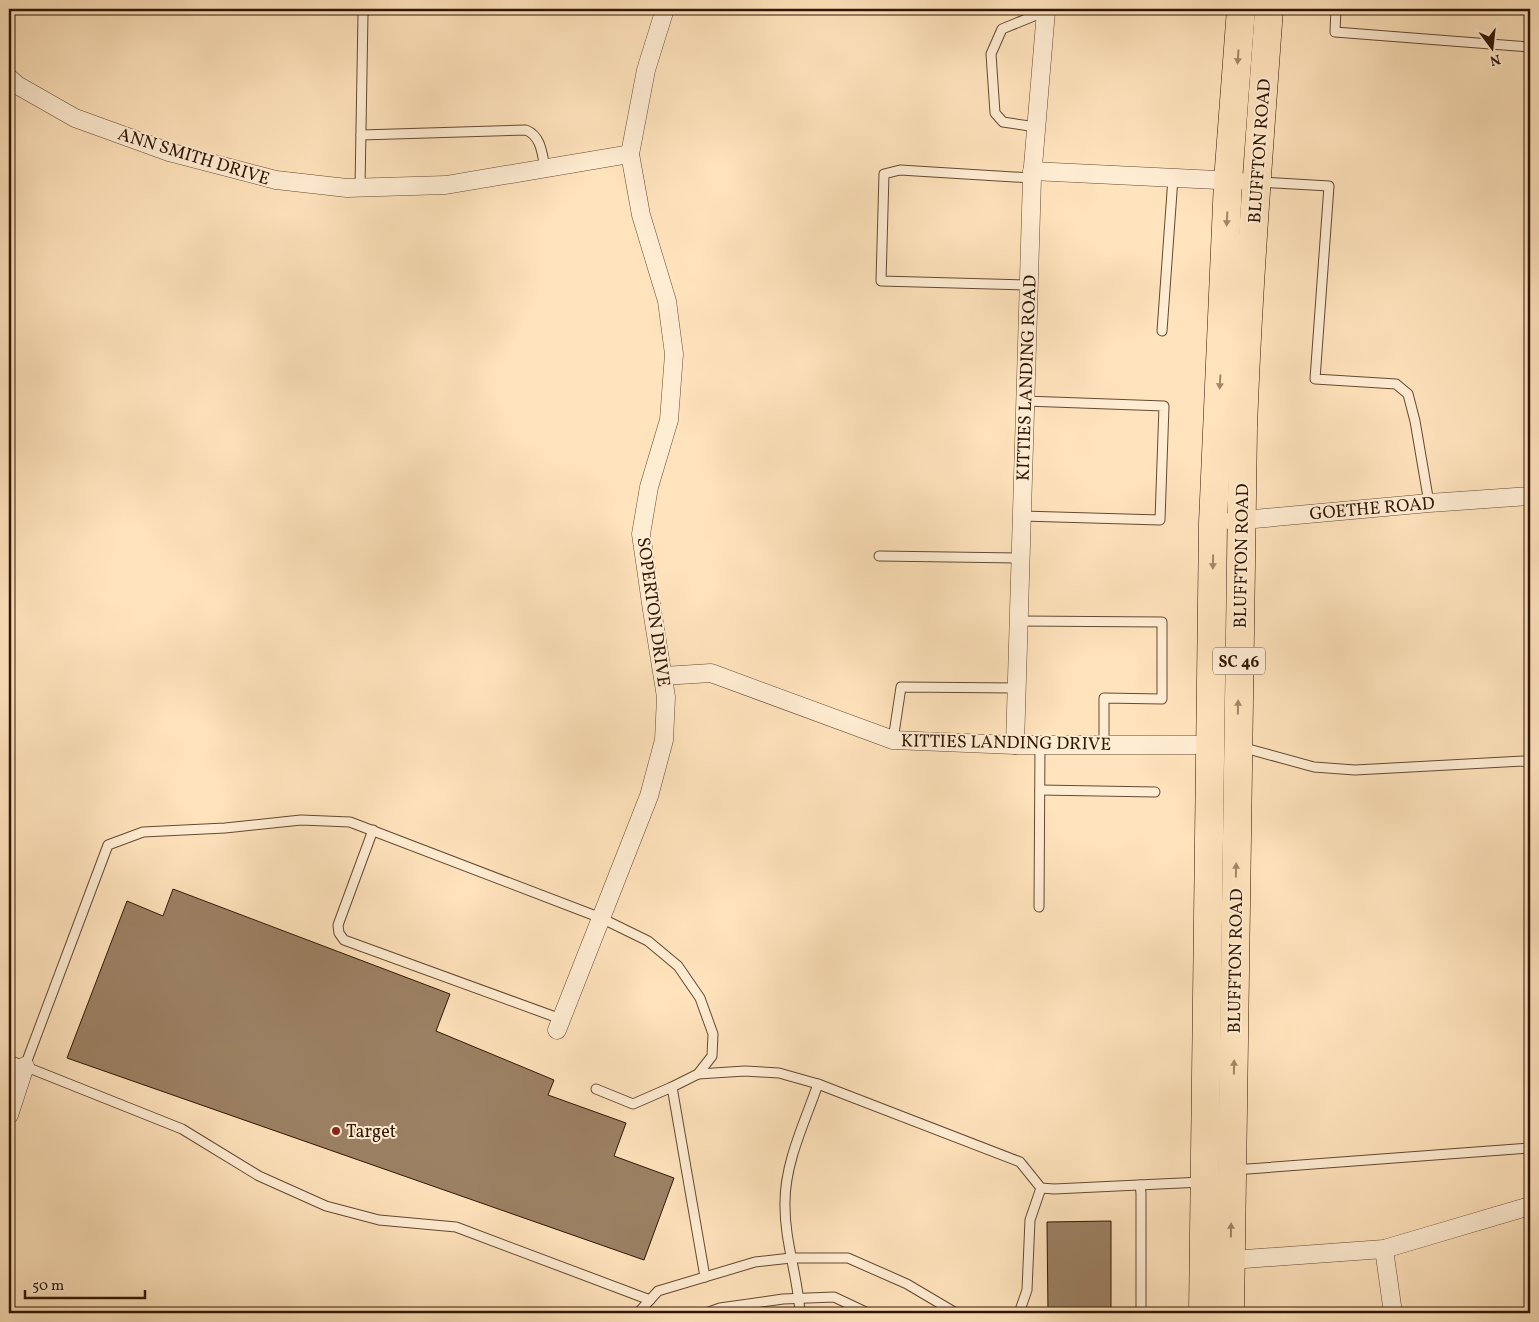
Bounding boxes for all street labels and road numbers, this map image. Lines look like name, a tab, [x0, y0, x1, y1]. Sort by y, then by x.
street label: BLUFFTON ROAD	[1243, 78, 1278, 224]
street label: ANN SMITH DRIVE	[114, 122, 273, 193]
street label: KITTIES LANDING ROAD	[1011, 275, 1044, 481]
street label: BLUFFTON ROAD	[1229, 483, 1256, 629]
street label: GOETHE ROAD	[1308, 492, 1436, 527]
street label: SOPERTON DRIVE	[630, 536, 675, 689]
road number: SC 46	[1213, 648, 1265, 674]
street label: KITTIES LANDING DRIVE	[901, 729, 1111, 758]
street label: BLUFFTON ROAD	[1223, 888, 1250, 1034]

